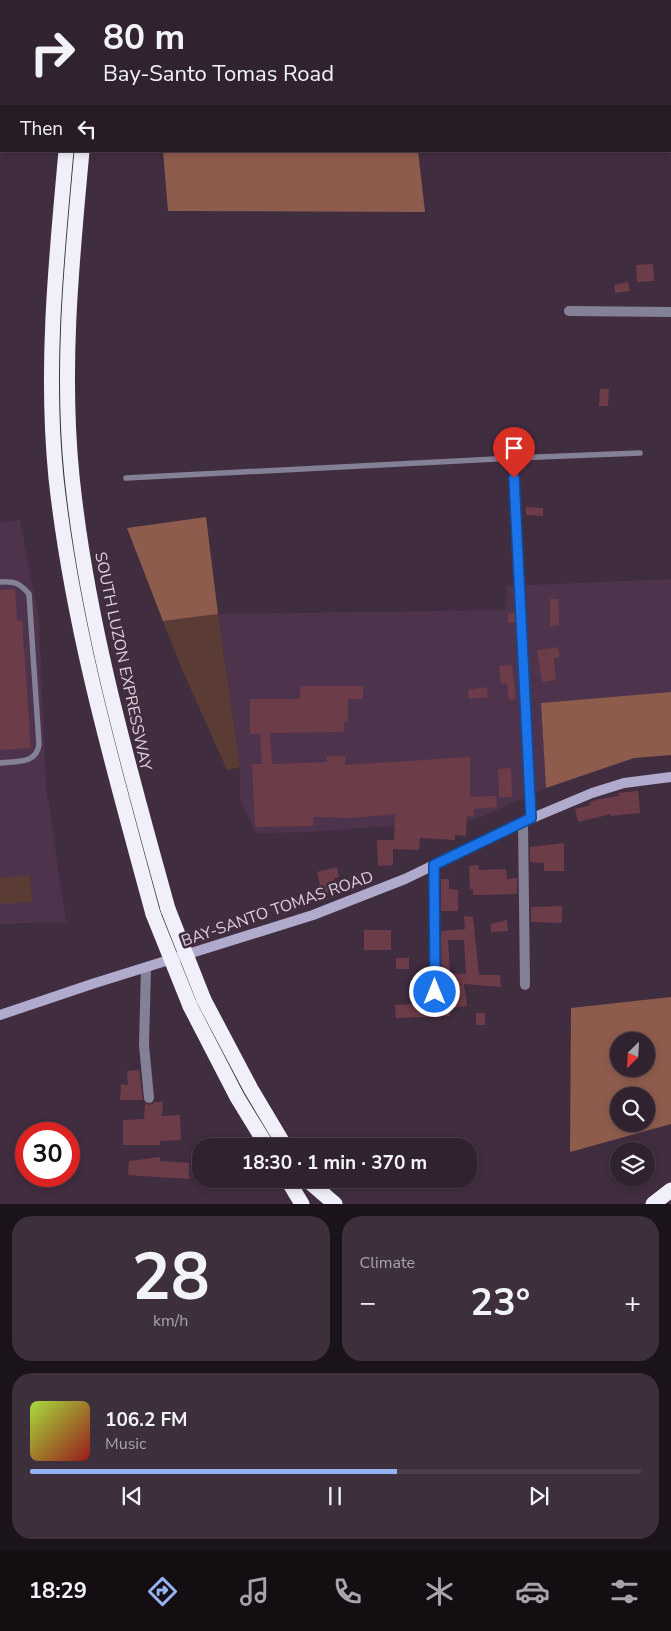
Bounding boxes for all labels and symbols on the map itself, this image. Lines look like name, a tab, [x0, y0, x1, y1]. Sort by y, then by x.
pin	[493, 427, 535, 478]
street label: SOUTH LUZON EXPRESSWAY	[89, 550, 157, 773]
street label: BAY-SANTO TOMAS ROAD	[178, 866, 376, 952]
position arrow	[408, 965, 460, 1017]
north arrow	[610, 1032, 655, 1078]
speed limit sign: 30	[15, 1122, 80, 1187]

